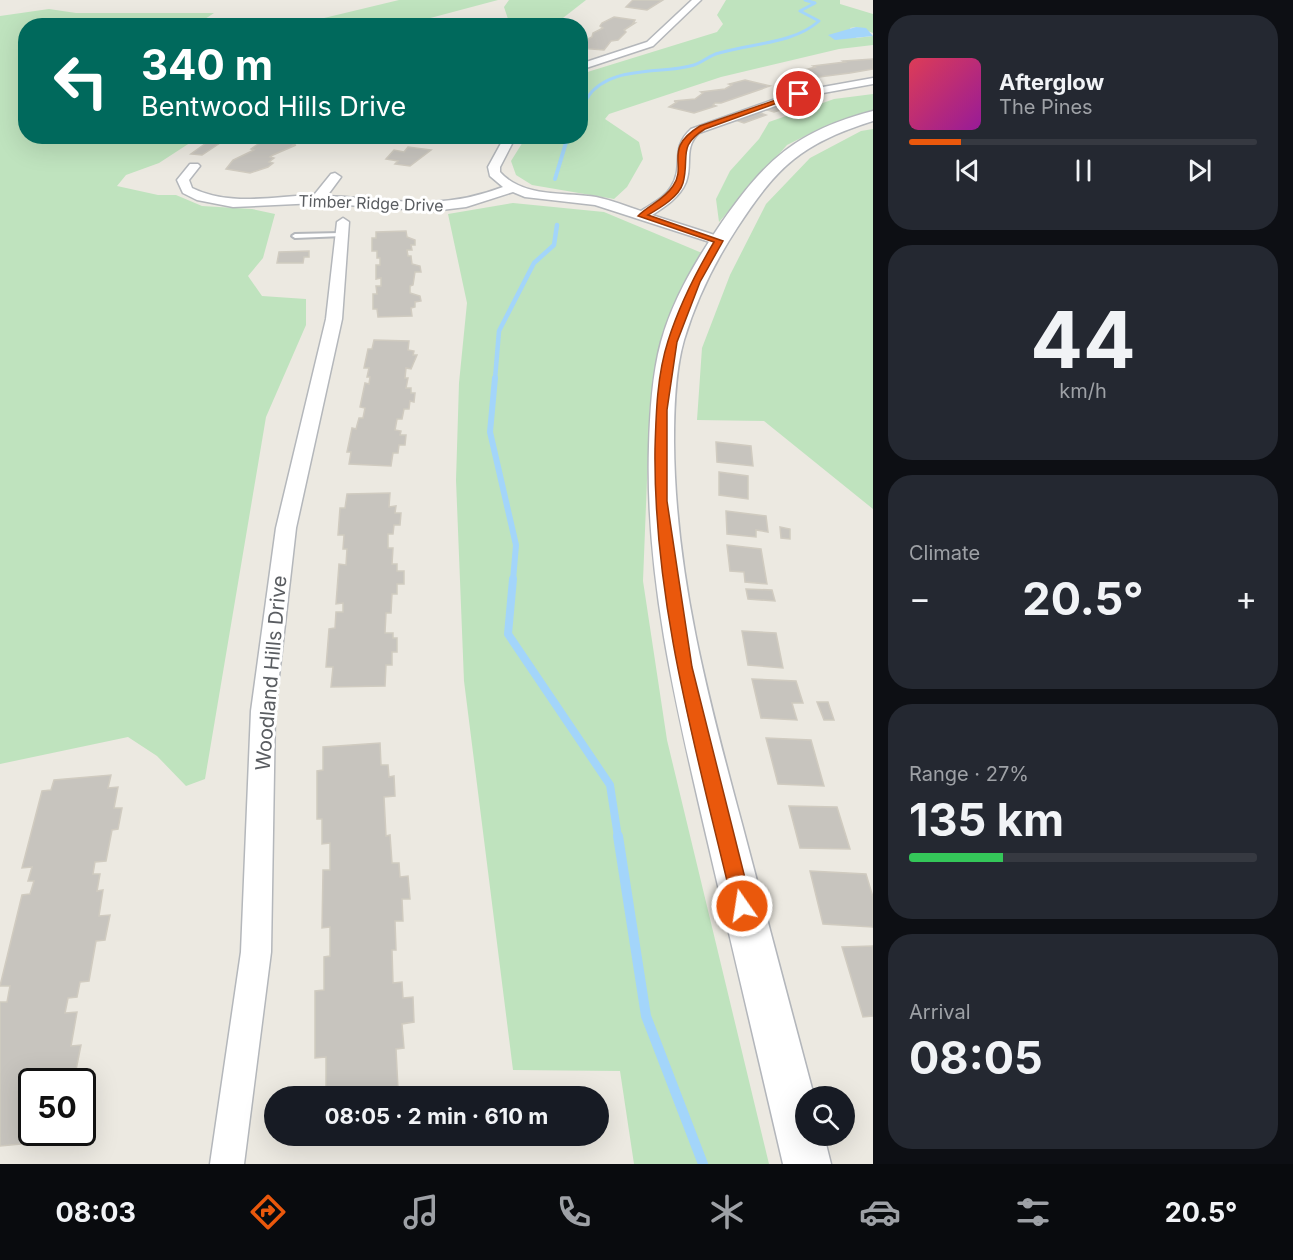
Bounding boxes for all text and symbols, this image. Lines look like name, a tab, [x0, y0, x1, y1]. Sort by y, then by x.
text: 340 m	[141, 39, 273, 90]
icon: left	[42, 42, 120, 120]
pin	[773, 68, 824, 119]
text: Afterglow	[999, 69, 1104, 95]
icon: arrive	[782, 77, 815, 110]
text: Bentwood Hills Drive	[141, 90, 406, 123]
text: The Pines	[999, 95, 1093, 119]
icon: previous	[951, 154, 984, 187]
icon: pause	[1067, 154, 1100, 187]
icon: next	[1183, 154, 1216, 187]
street label: Timber Ridge Drive	[298, 190, 444, 216]
text: 44	[1030, 292, 1136, 387]
text: km/h	[1059, 379, 1107, 403]
text: Climate	[909, 541, 980, 565]
text: 20.5°	[1022, 571, 1144, 626]
street label: Woodland Hills Drive	[251, 574, 291, 772]
text: −	[909, 578, 931, 618]
text: +	[1235, 578, 1257, 618]
text: Range · 27%	[909, 762, 1029, 786]
text: 135 km	[909, 792, 1064, 847]
position arrow	[710, 874, 774, 938]
text: Arrival	[909, 1000, 971, 1024]
text: 08:05	[909, 1030, 1043, 1085]
speed limit sign: 50	[18, 1068, 96, 1146]
map controls	[795, 1086, 855, 1146]
button: search	[795, 1086, 855, 1146]
text: 08:05 · 2 min · 610 m	[325, 1103, 548, 1129]
icon: directions	[247, 1191, 289, 1233]
icon: music	[400, 1191, 442, 1233]
icon: phone	[553, 1191, 595, 1233]
icon: climate	[706, 1191, 748, 1233]
icon: car	[859, 1191, 901, 1233]
icon: filters	[1012, 1191, 1054, 1233]
text: 08:03	[55, 1196, 136, 1229]
text: 20.5°	[1165, 1196, 1238, 1229]

